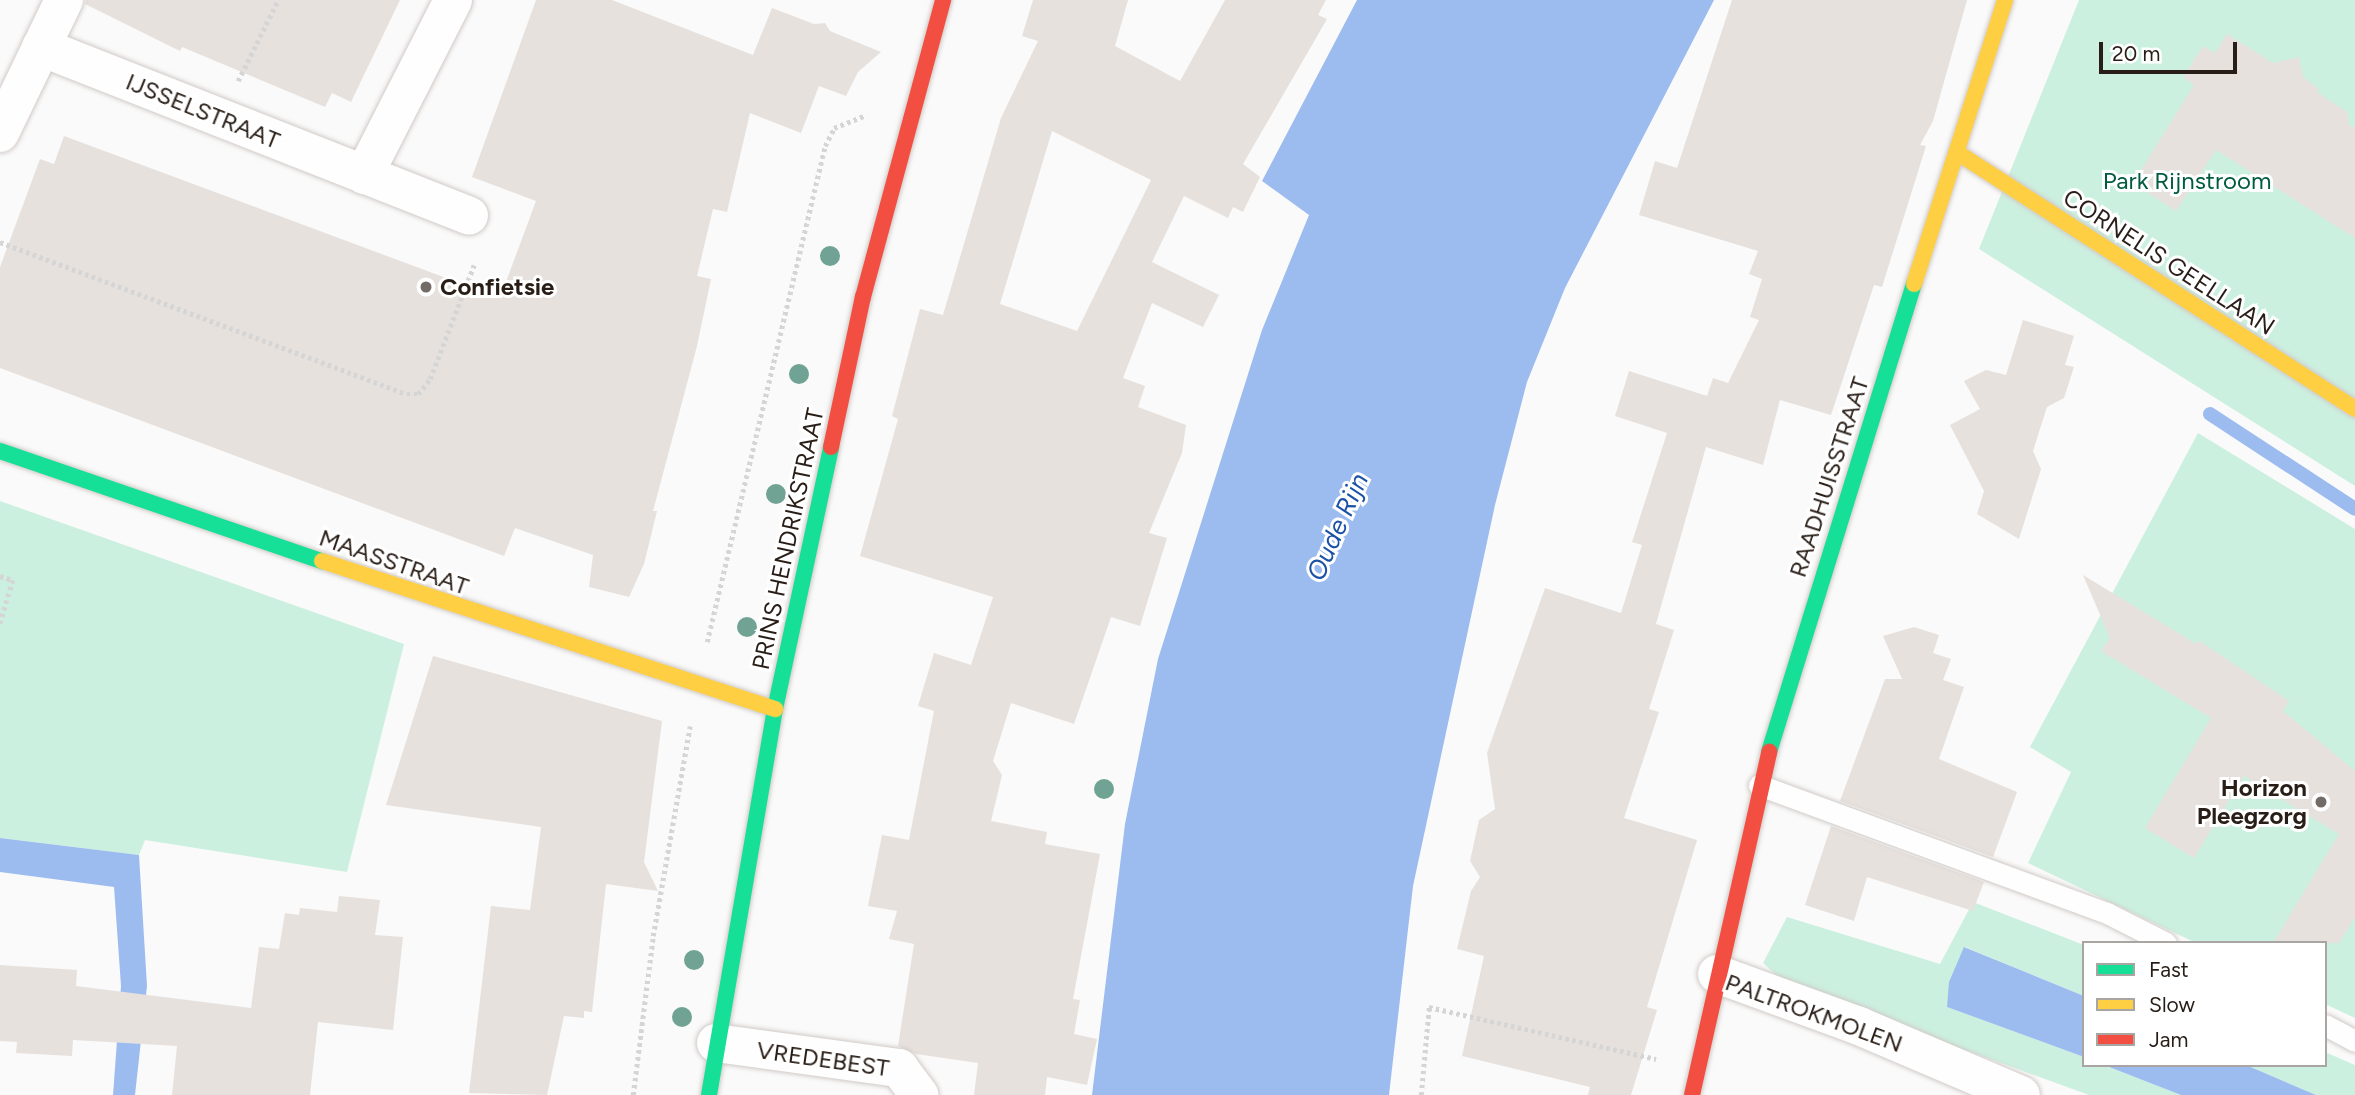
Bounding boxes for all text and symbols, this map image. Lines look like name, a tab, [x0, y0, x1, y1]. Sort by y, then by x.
scale bar	[2103, 28, 2241, 72]
text: 20 m	[2112, 41, 2160, 66]
street label: IJSSELSTRAAT	[122, 67, 284, 155]
park label: Park Rijnstroom	[2103, 167, 2271, 195]
street label: CORNELIS GEELLAAN	[2058, 183, 2280, 341]
place label: Confietsie	[440, 273, 554, 301]
marker: Confietsie	[418, 279, 434, 295]
street label: RAADHUISSTRAAT	[1783, 373, 1875, 581]
street label: PRINS HENDRIKSTRAAT	[746, 406, 830, 672]
water label: Oude Rijn	[1301, 469, 1375, 585]
street label: MAASSTRAAT	[316, 523, 472, 601]
place label: Horizon Pleegzorg	[2197, 774, 2307, 830]
marker: Horizon Pleegzorg	[2313, 794, 2329, 810]
legend	[2082, 941, 2327, 1067]
text: Fast	[2149, 957, 2189, 982]
street label: PALTROKMOLEN	[1721, 968, 1907, 1058]
text: Slow	[2149, 992, 2195, 1017]
text: Jam	[2149, 1027, 2188, 1052]
street label: VREDEBEST	[755, 1035, 891, 1083]

